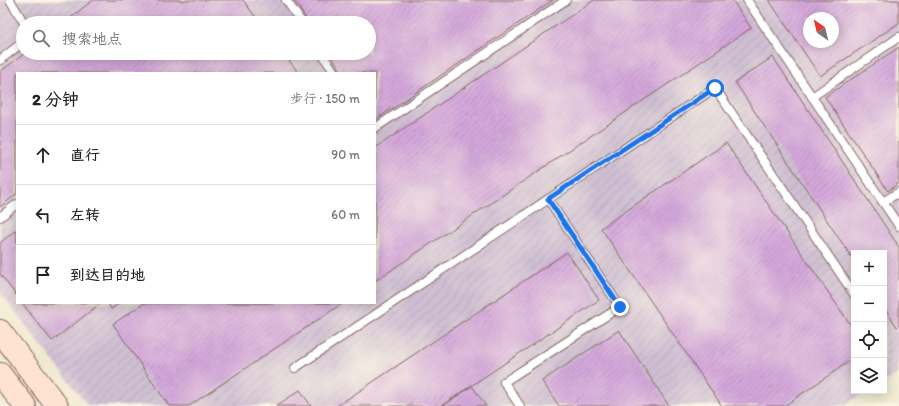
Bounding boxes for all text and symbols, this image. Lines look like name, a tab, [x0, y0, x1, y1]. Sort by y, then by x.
north arrow	[803, 12, 839, 48]
search box	[16, 16, 376, 60]
icon: search	[30, 27, 52, 49]
text: 搜索地点	[62, 30, 122, 48]
route start	[706, 79, 724, 97]
text: 2 分钟	[32, 89, 79, 109]
text: 步行 · 150 m	[290, 91, 360, 106]
icon: ahead	[32, 144, 54, 166]
text: 直行	[70, 146, 100, 164]
text: 90 m	[331, 147, 360, 162]
icon: left	[32, 204, 54, 226]
text: 左转	[70, 206, 100, 224]
text: 60 m	[331, 207, 360, 222]
map controls	[851, 250, 887, 394]
button: +	[851, 250, 887, 286]
icon: arrive	[32, 264, 54, 286]
text: 到达目的地	[70, 266, 145, 284]
button: −	[851, 286, 887, 322]
route end	[611, 298, 629, 316]
button: locate	[851, 322, 887, 358]
button: layers	[851, 358, 887, 394]

